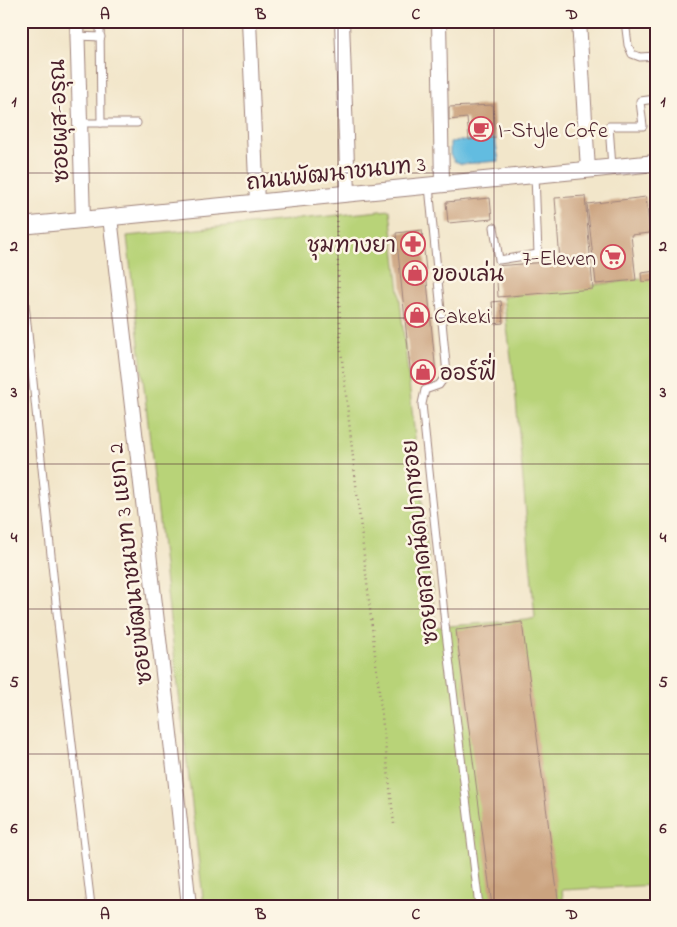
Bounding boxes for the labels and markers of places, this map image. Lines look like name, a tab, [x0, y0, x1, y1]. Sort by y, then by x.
cafe icon: I-Style Cofe	[468, 116, 494, 142]
place label: I-Style Cofe	[498, 116, 608, 149]
place label: ชุมทางยา	[307, 231, 396, 263]
pharmacy icon: ชุมทางยา	[400, 231, 426, 257]
place label: 7-Eleven	[522, 244, 596, 276]
supermarket icon: 7-Eleven	[600, 244, 626, 270]
shop icon: ของเล่น	[402, 260, 428, 286]
place label: ของเล่น	[432, 260, 504, 292]
shop icon: Cakeki	[404, 302, 430, 328]
place label: Cakeki	[434, 302, 491, 334]
place label: ออร์ฟี่	[440, 352, 497, 391]
shop icon: ออร์ฟี่	[410, 359, 436, 385]

